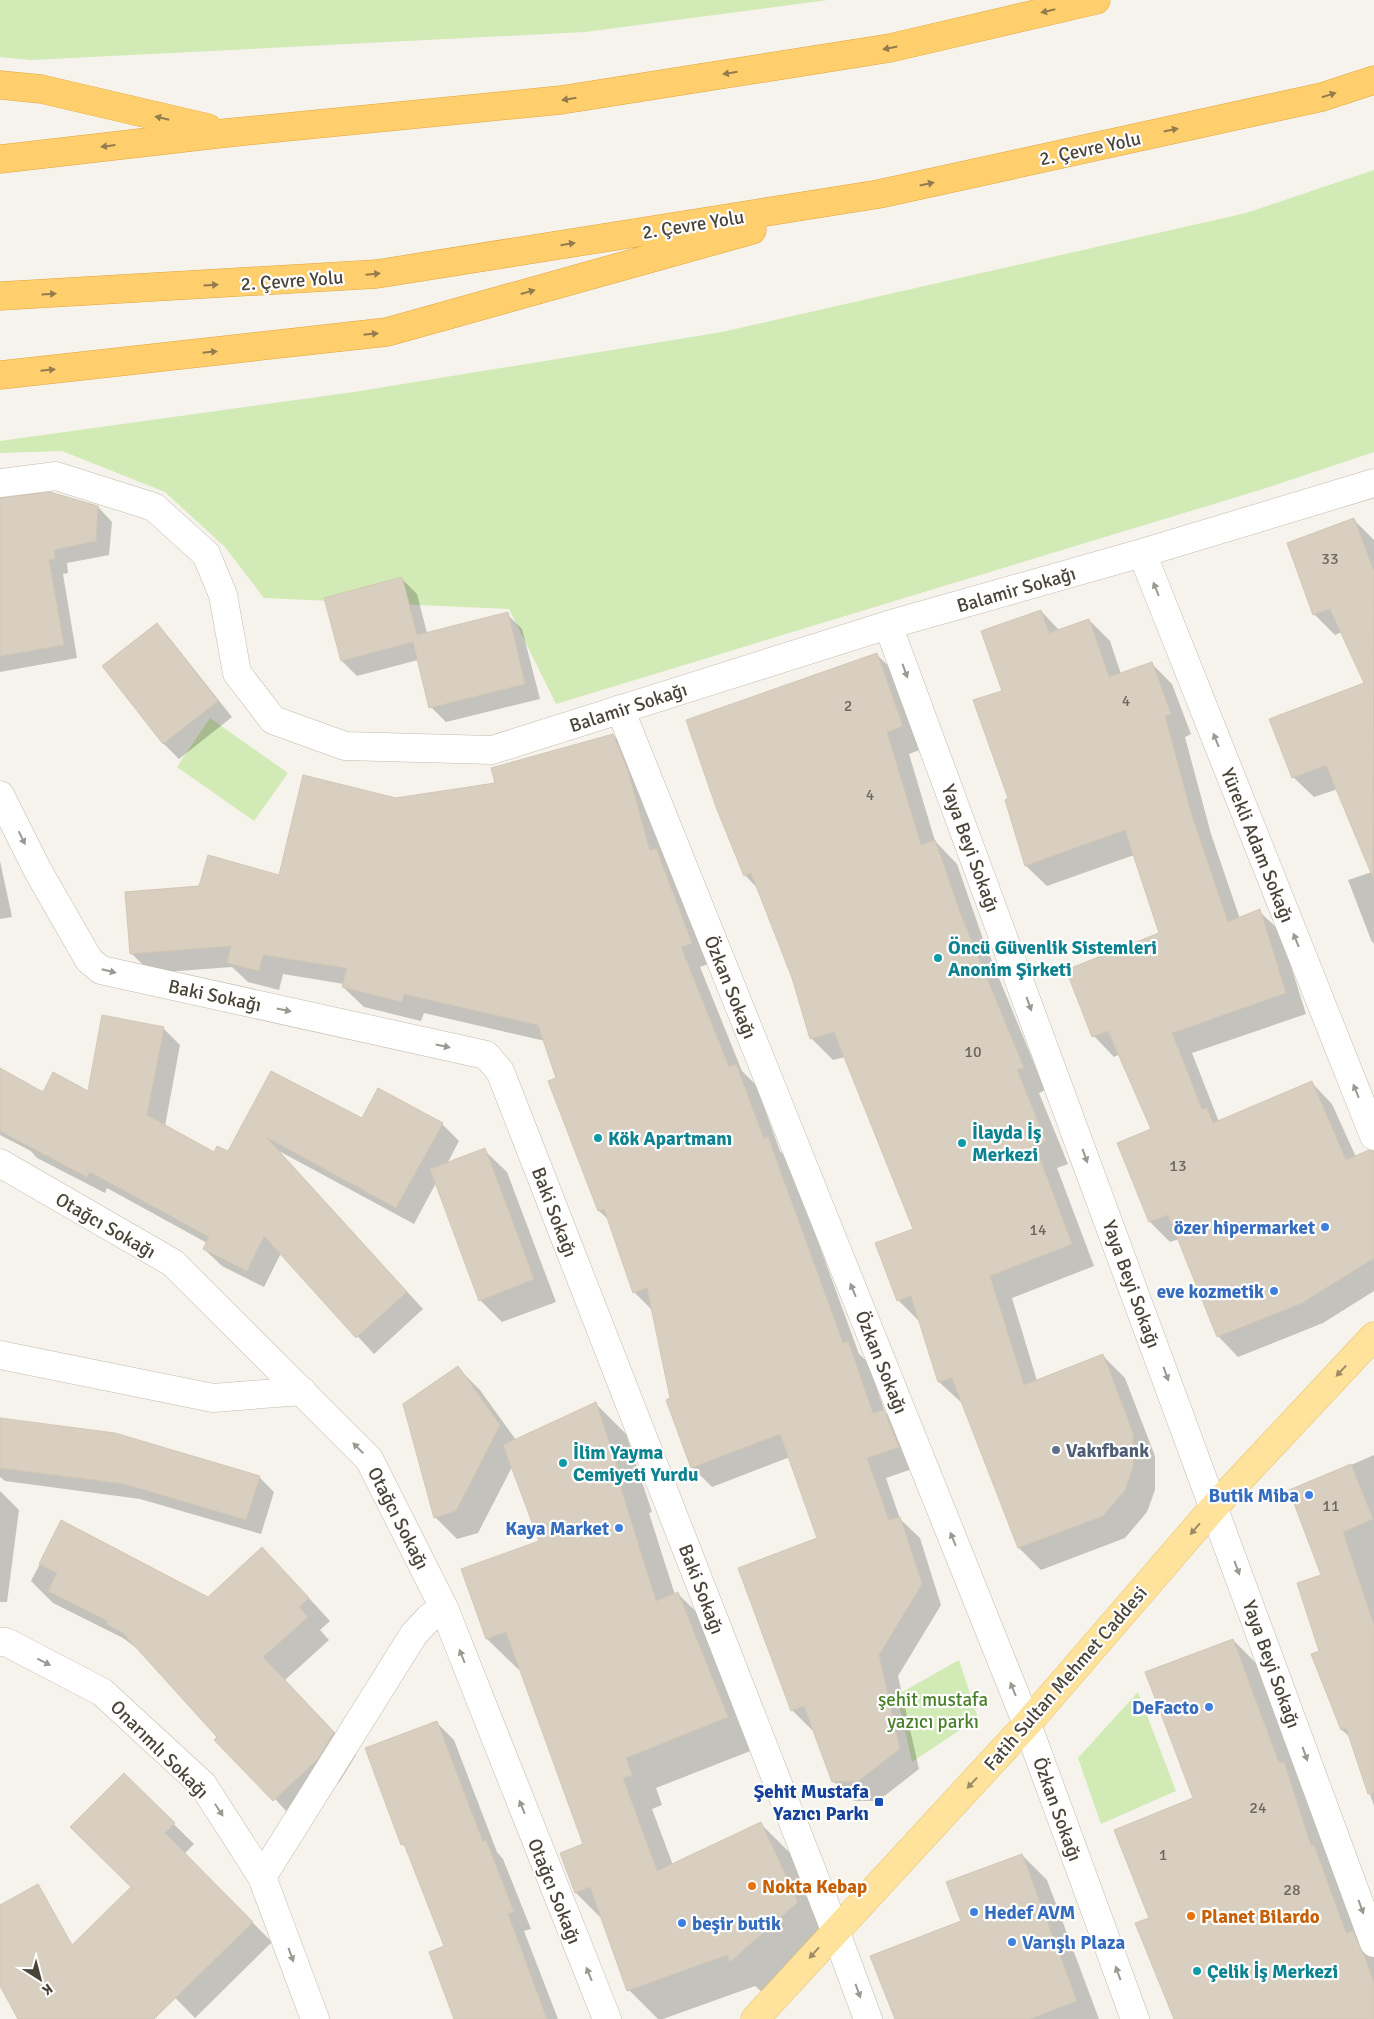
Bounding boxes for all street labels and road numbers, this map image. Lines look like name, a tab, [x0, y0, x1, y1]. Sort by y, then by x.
street label: 2. Çevre Yolu	[1037, 127, 1143, 171]
street label: 2. Çevre Yolu	[640, 205, 746, 245]
street label: 2. Çevre Yolu	[240, 265, 344, 297]
street label: Balamir Sokağı	[954, 562, 1078, 618]
street label: Balamir Sokağı	[566, 678, 690, 738]
street label: Yürekli Adam Sokağı	[1215, 764, 1299, 926]
street label: Yaya Beyi Sokağı	[936, 781, 1004, 916]
street label: Özkan Sokağı	[699, 932, 762, 1042]
street label: Baki Sokağı	[166, 974, 264, 1018]
street label: Baki Sokağı	[526, 1164, 582, 1261]
street label: Otağcı Sokağı	[51, 1187, 160, 1264]
street label: Yaya Beyi Sokağı	[1097, 1217, 1165, 1352]
street label: Özkan Sokağı	[850, 1307, 913, 1417]
street label: Otağcı Sokağı	[362, 1463, 434, 1574]
street label: Baki Sokağı	[673, 1541, 729, 1638]
street label: Fatih Sultan Mehmet Caddesi	[979, 1581, 1153, 1776]
street label: Yaya Beyi Sokağı	[1237, 1597, 1305, 1732]
street label: Onarımlı Sokağı	[105, 1695, 214, 1804]
street label: Özkan Sokağı	[1027, 1754, 1087, 1865]
street label: Otağcı Sokağı	[522, 1835, 586, 1948]

